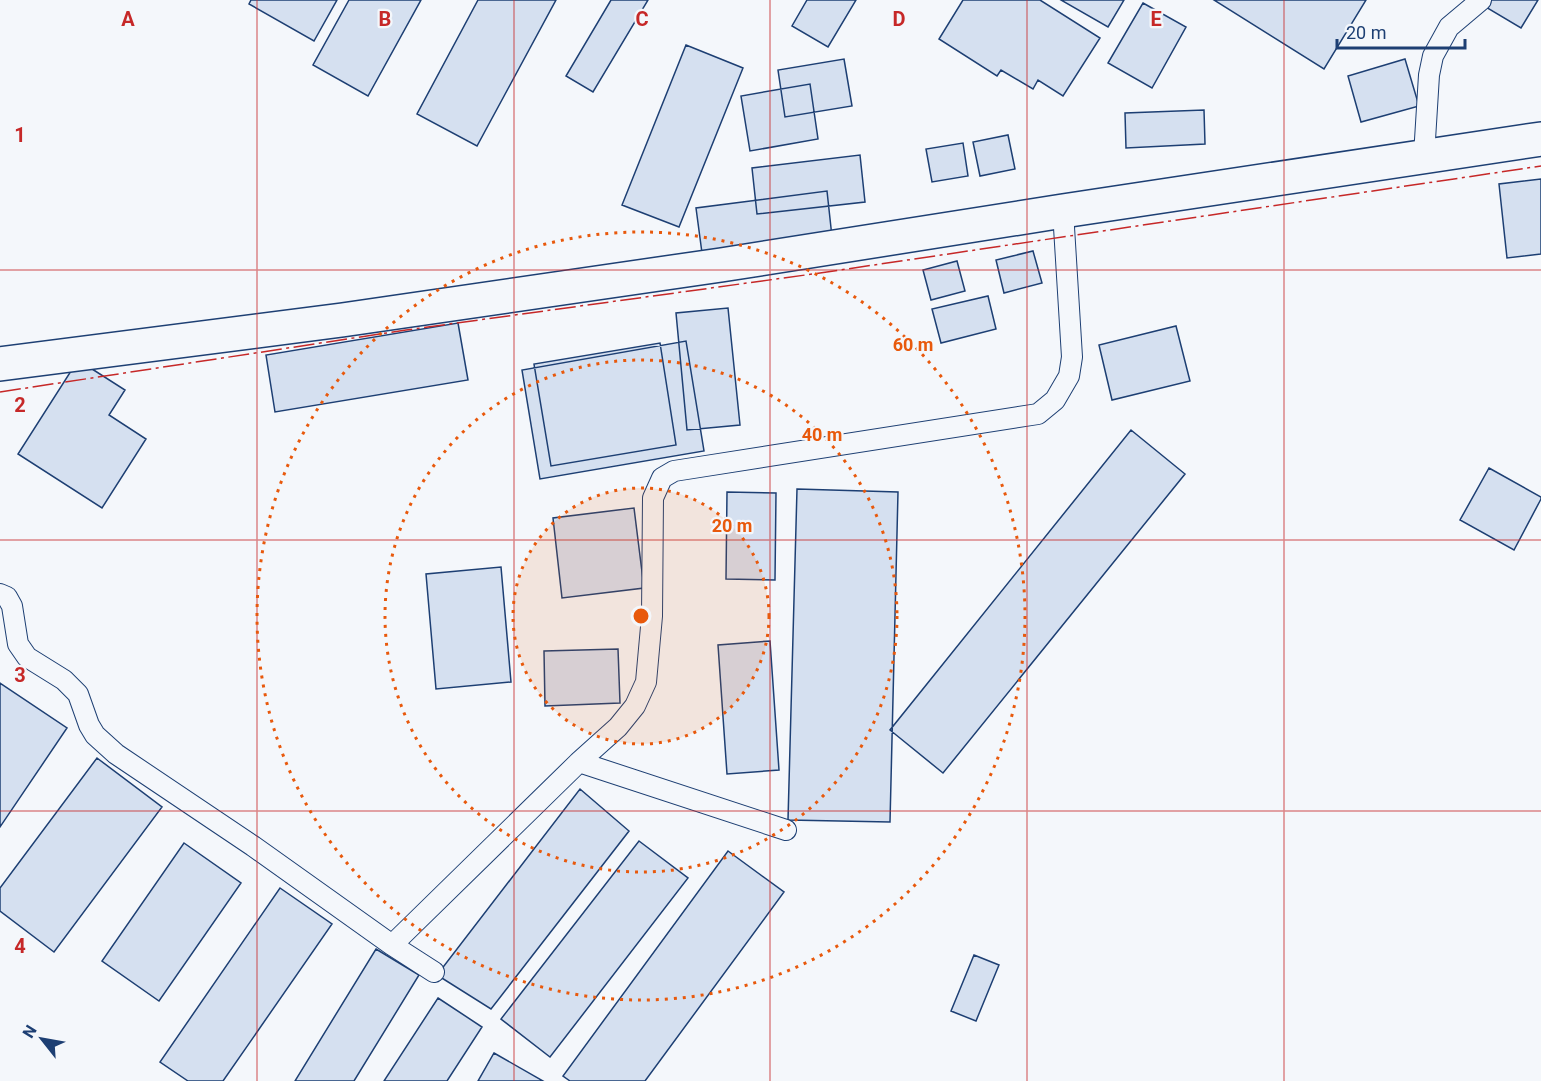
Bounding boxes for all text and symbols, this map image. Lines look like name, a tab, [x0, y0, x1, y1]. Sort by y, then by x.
text: A	[121, 7, 135, 31]
text: B	[379, 7, 391, 31]
text: C	[635, 7, 649, 31]
text: D	[893, 7, 906, 31]
text: E	[1150, 7, 1162, 31]
scale bar	[1337, 12, 1464, 50]
text: 20 m	[1346, 22, 1386, 43]
text: 1	[14, 123, 26, 147]
text: 60 m	[893, 334, 933, 355]
text: 2	[14, 393, 26, 417]
text: 40 m	[802, 424, 842, 445]
text: 20 m	[712, 515, 752, 536]
centre of rings	[631, 606, 651, 626]
text: 3	[14, 663, 26, 687]
text: 4	[14, 934, 26, 958]
north arrow	[12, 1009, 72, 1069]
text: N	[19, 1022, 41, 1041]

